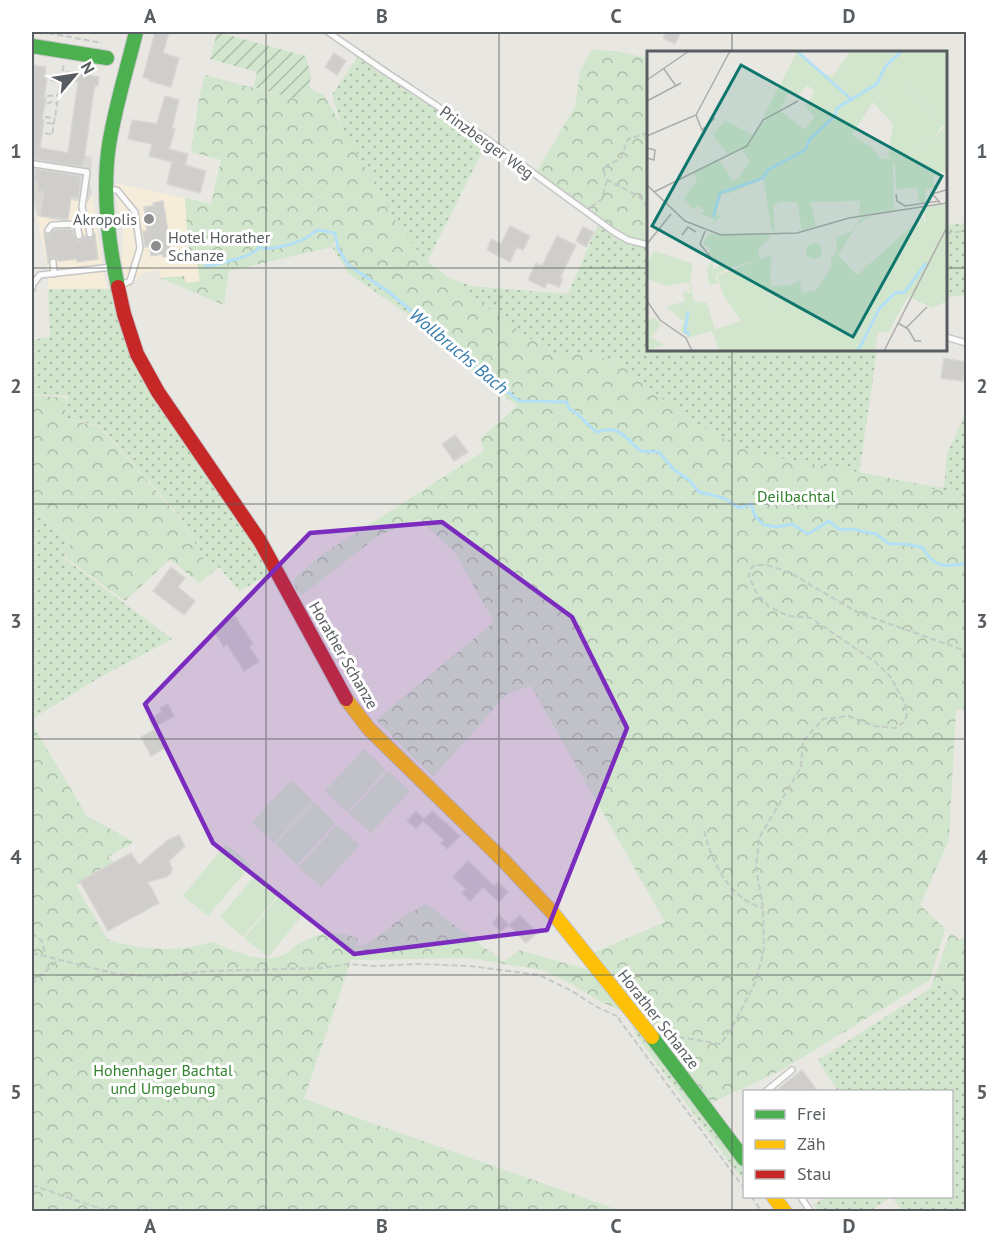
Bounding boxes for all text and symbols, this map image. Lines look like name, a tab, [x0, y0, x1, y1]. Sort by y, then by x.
text: A	[144, 3, 157, 29]
text: B	[376, 3, 388, 29]
text: C	[610, 3, 622, 29]
text: D	[843, 3, 856, 29]
north arrow	[45, 45, 105, 105]
inset map	[647, 51, 947, 351]
text: N	[77, 58, 99, 77]
street label: Prinzberger Weg	[436, 101, 538, 183]
text: 1	[10, 138, 22, 164]
text: 1	[976, 138, 988, 164]
place label: Akropolis	[73, 209, 137, 229]
marker: Akropolis	[142, 212, 156, 226]
place label: Hotel Horather Schanze	[168, 227, 271, 265]
marker: Hotel Horather Schanze	[149, 239, 163, 253]
water label: Wollbruchs Bach	[405, 303, 513, 399]
text: 2	[10, 373, 22, 399]
text: 2	[976, 373, 988, 399]
park label: Deilbachtal	[757, 486, 835, 506]
street label: Horather Schanze	[305, 598, 383, 712]
text: 3	[10, 608, 22, 634]
text: 3	[976, 608, 988, 634]
text: 4	[10, 844, 22, 870]
text: 4	[976, 844, 988, 870]
street label: Horather Schanze	[614, 965, 704, 1073]
park label: Hohenhager Bachtal und Umgebung	[93, 1060, 233, 1098]
text: 5	[10, 1079, 22, 1105]
text: 5	[976, 1079, 988, 1105]
legend	[743, 1090, 953, 1198]
text: Frei	[797, 1102, 826, 1125]
text: Zäh	[797, 1132, 826, 1155]
text: Stau	[797, 1162, 831, 1185]
text: A	[144, 1213, 157, 1239]
text: B	[376, 1213, 388, 1239]
text: C	[610, 1213, 622, 1239]
text: D	[843, 1213, 856, 1239]

